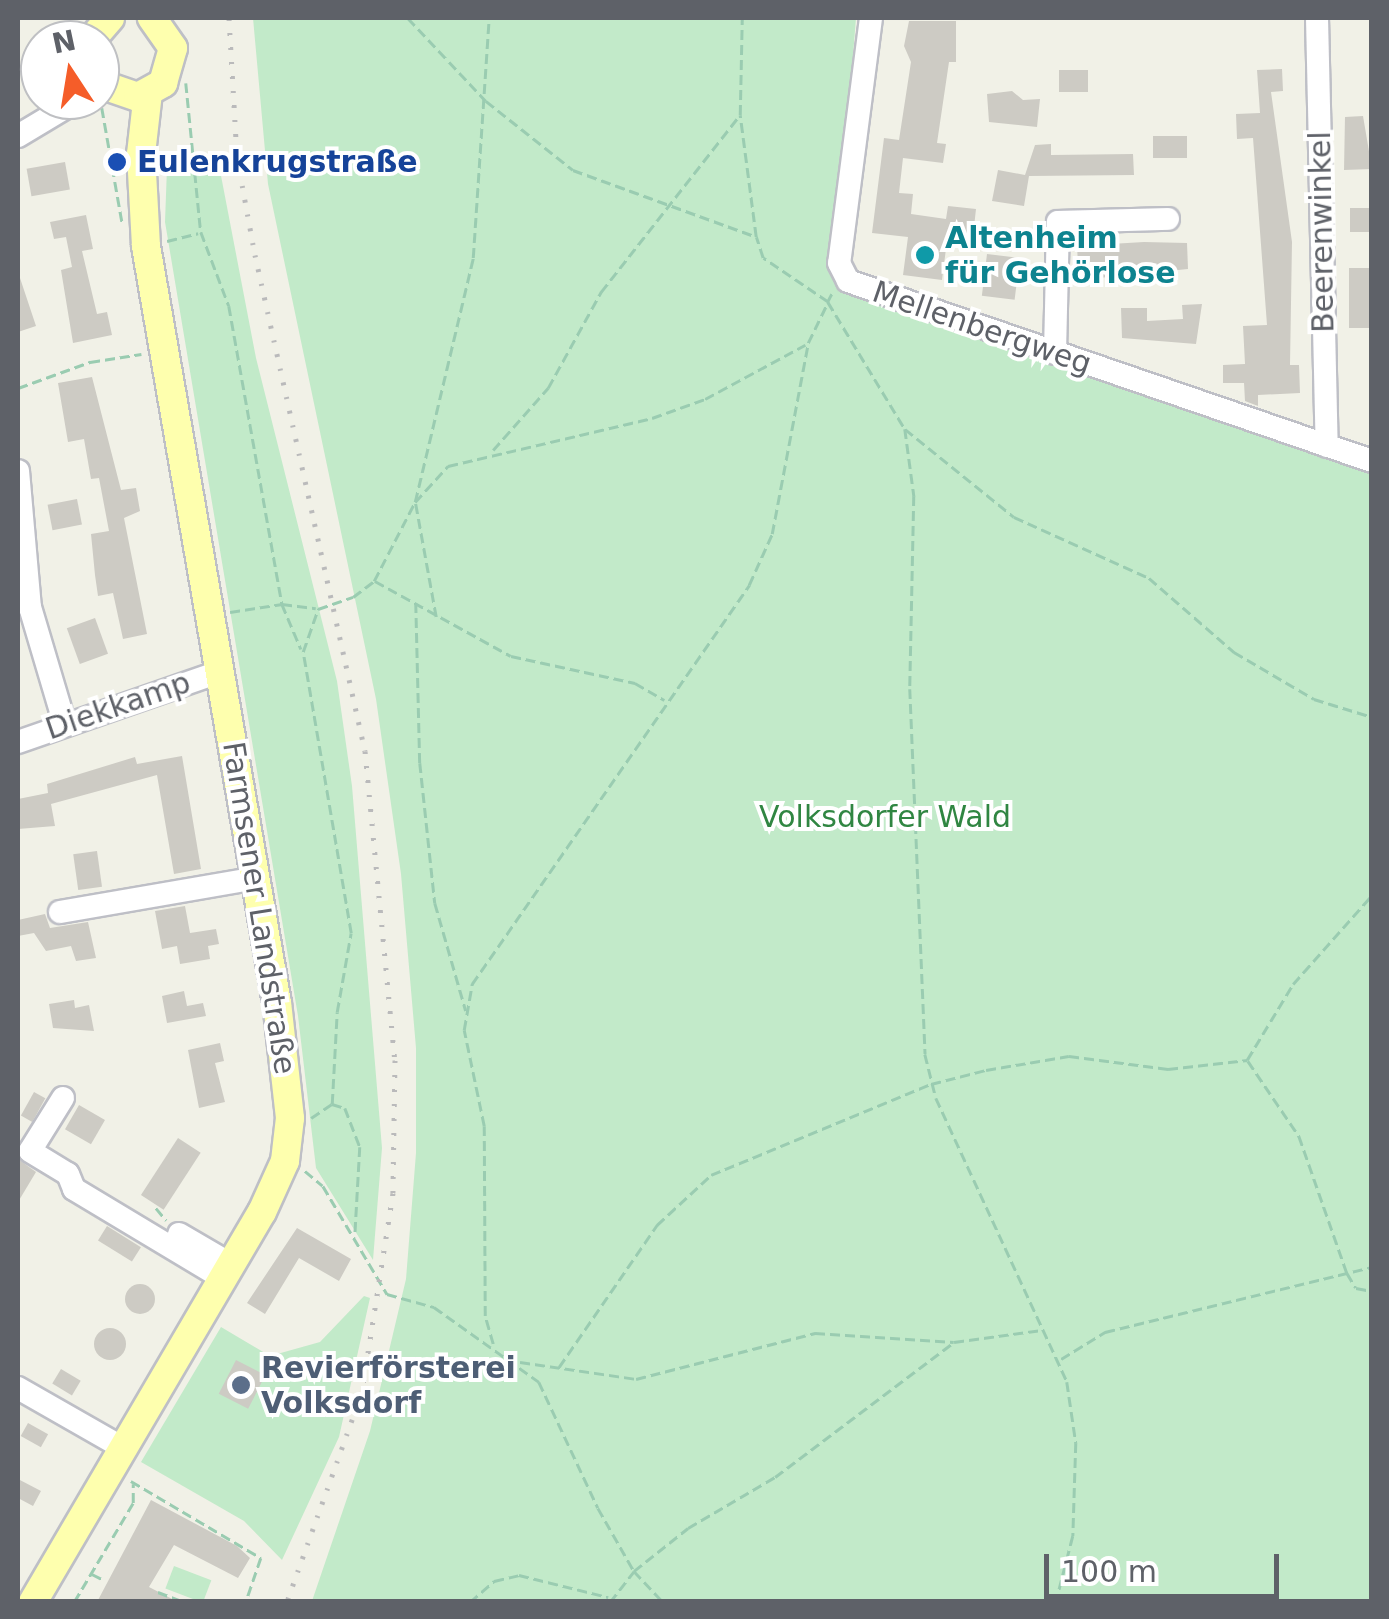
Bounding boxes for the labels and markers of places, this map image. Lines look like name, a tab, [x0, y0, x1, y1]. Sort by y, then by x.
place label: Eulenkrugstraße	[137, 144, 418, 180]
marker: Eulenkrugstraße	[106, 151, 128, 173]
place label: Altenheim für Gehörlose	[945, 220, 1175, 290]
marker: Altenheim für Gehörlose	[914, 244, 936, 266]
place label: Revierförsterei Volksdorf	[261, 1350, 516, 1420]
marker: Revierförsterei Volksdorf	[230, 1374, 252, 1396]

